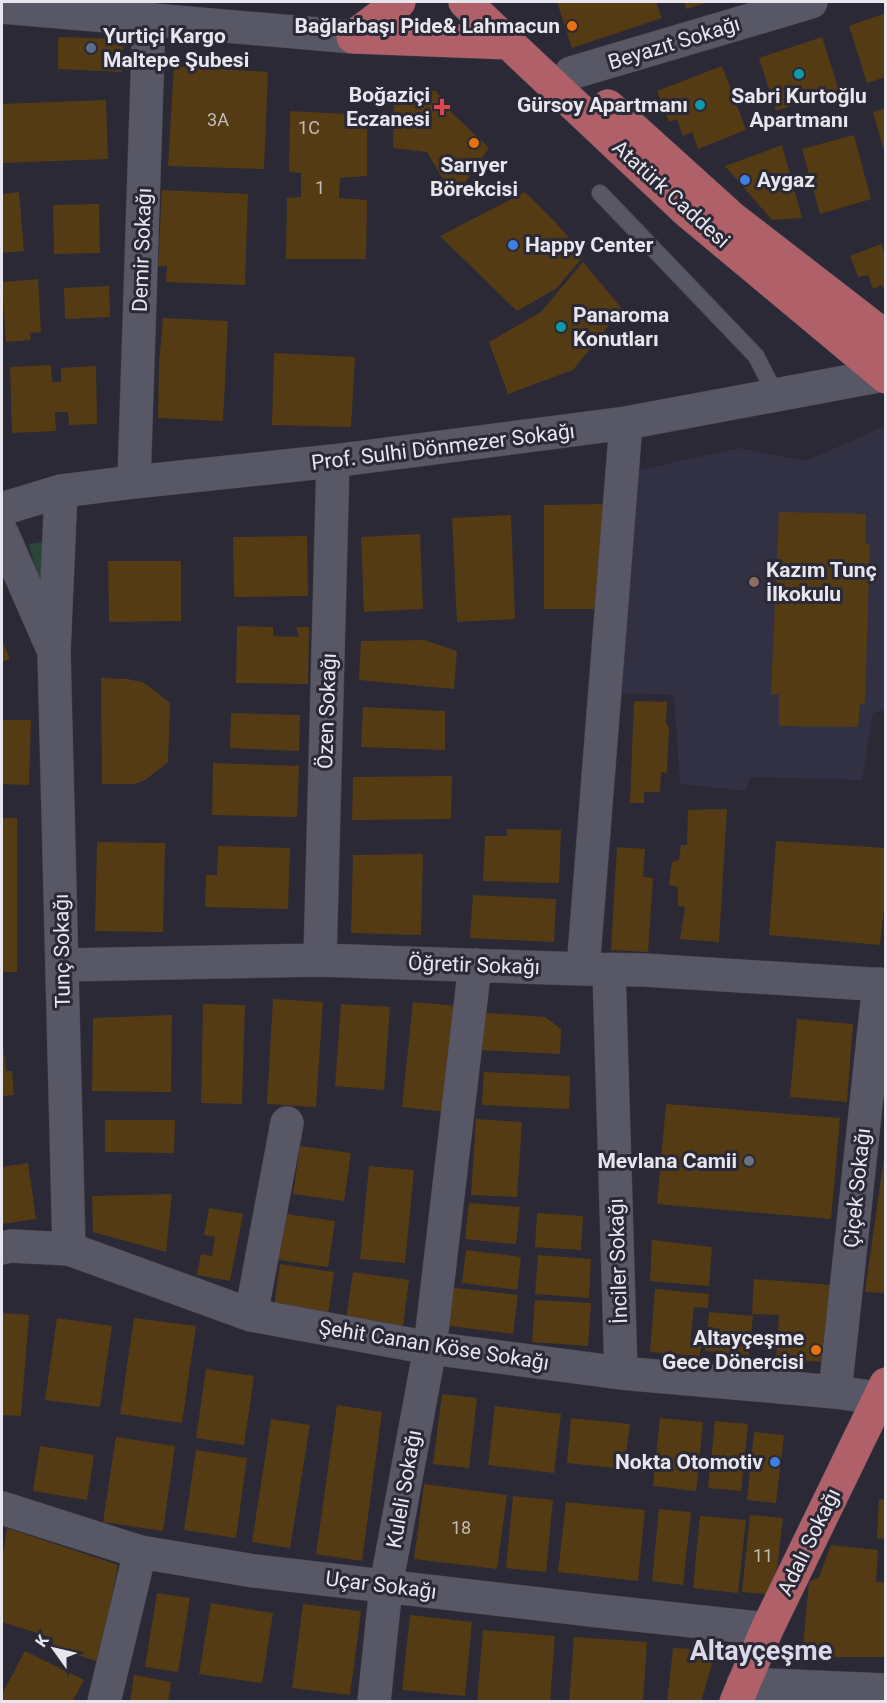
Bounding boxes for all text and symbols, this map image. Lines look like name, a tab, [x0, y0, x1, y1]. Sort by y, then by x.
street label: Beyazıt Sokağı	[605, 12, 743, 74]
place label: Bağlarbaşı Pide& Lahmacun	[295, 14, 560, 38]
marker: Bağlarbaşı Pide& Lahmacun	[565, 19, 579, 33]
place label: Yurtiçi Kargo Maltepe Şubesi	[103, 24, 249, 72]
marker: Yurtiçi Kargo Maltepe Şubesi	[84, 41, 98, 55]
marker: Sabri Kurtoğlu Apartmanı	[792, 67, 806, 81]
place label: Boğaziçi Eczanesi	[346, 83, 430, 131]
place label: Sabri Kurtoğlu Apartmanı	[731, 84, 867, 132]
place label: Gürsoy Apartmanı	[517, 93, 688, 117]
marker: Gürsoy Apartmanı	[693, 98, 707, 112]
marker: Boğaziçi Eczanesi	[435, 100, 449, 114]
house number: 3A	[207, 109, 229, 130]
house number: 1C	[298, 117, 320, 138]
street label: Atatürk Caddesi	[608, 135, 734, 253]
marker: Sarıyer Börekcisi	[467, 136, 481, 150]
place label: Sarıyer Börekcisi	[430, 153, 518, 201]
place label: Aygaz	[757, 168, 815, 192]
marker: Aygaz	[738, 173, 752, 187]
house number: 1	[315, 177, 325, 198]
street label: Demir Sokağı	[128, 187, 156, 313]
place label: Happy Center	[525, 233, 654, 257]
marker: Happy Center	[506, 238, 520, 252]
place label: Panaroma Konutları	[573, 303, 669, 351]
marker: Panaroma Konutları	[554, 320, 568, 334]
street label: Prof. Sulhi Dönmezer Sokağı	[310, 419, 576, 475]
place label: Kazım Tunç İlkokulu	[766, 558, 877, 606]
marker: Kazım Tunç İlkokulu	[747, 575, 761, 589]
street label: Özen Sokağı	[313, 653, 341, 769]
street label: Tunç Sokağı	[49, 894, 75, 1008]
street label: Öğretir Sokağı	[408, 951, 540, 979]
street label: Çiçek Sokağı	[839, 1127, 875, 1249]
place label: Mevlana Camii	[597, 1149, 737, 1173]
marker: Mevlana Camii	[742, 1154, 756, 1168]
street label: İnciler Sokağı	[604, 1198, 632, 1324]
street label: Şehit Canan Köse Sokağı	[317, 1315, 551, 1375]
place label: Altayçeşme Gece Dönercisi	[662, 1326, 804, 1374]
marker: Altayçeşme Gece Dönercisi	[809, 1343, 823, 1357]
street label: Kuleli Sokağı	[382, 1428, 426, 1550]
place label: Nokta Otomotiv	[615, 1450, 763, 1474]
marker: Nokta Otomotiv	[768, 1455, 782, 1469]
street label: Adalı Sokağı	[773, 1485, 845, 1599]
house number: 18	[451, 1517, 471, 1538]
house number: 11	[753, 1545, 773, 1566]
street label: Uçar Sokağı	[324, 1566, 438, 1604]
north arrow	[24, 1619, 84, 1679]
text: K	[31, 1631, 53, 1650]
district label: Altayçeşme	[690, 1635, 832, 1667]

